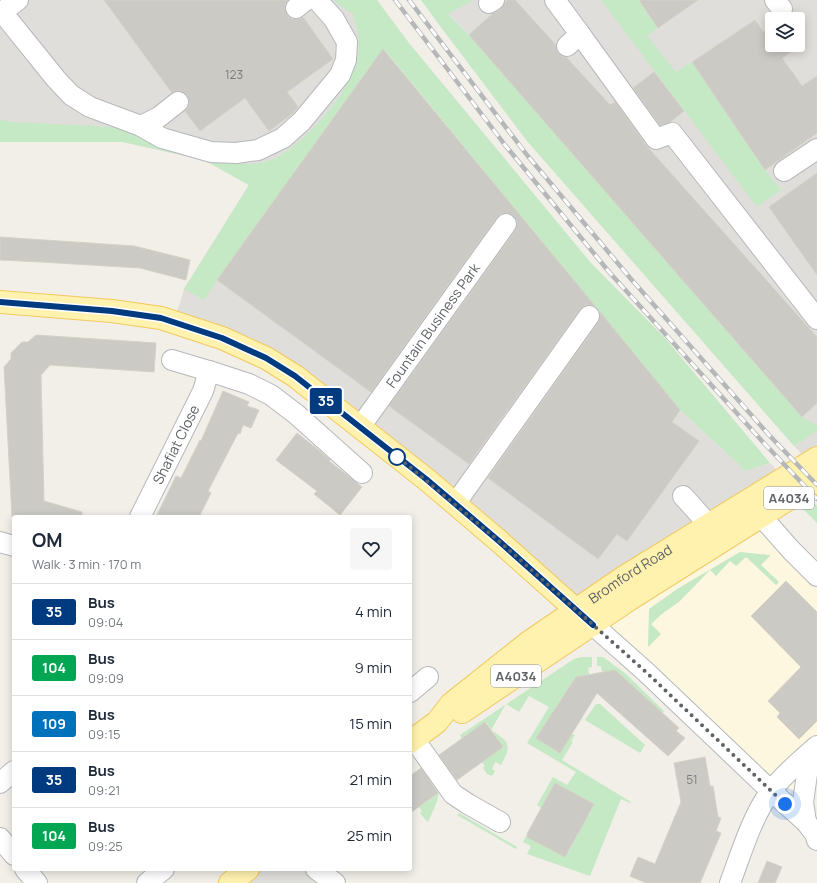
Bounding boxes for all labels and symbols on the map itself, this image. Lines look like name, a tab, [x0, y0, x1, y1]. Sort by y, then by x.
house number: 123	[225, 66, 243, 83]
street label: Fountain Business Park	[381, 258, 484, 391]
line badge: 35	[308, 388, 344, 414]
street label: Shafiat Close	[148, 401, 204, 487]
unlabelled marker	[388, 448, 406, 466]
road number: A4034	[764, 487, 814, 509]
street label: Bromford Road	[584, 540, 675, 608]
road number: A4034	[491, 665, 541, 687]
house number: 51	[686, 771, 698, 788]
your location	[775, 794, 795, 814]

